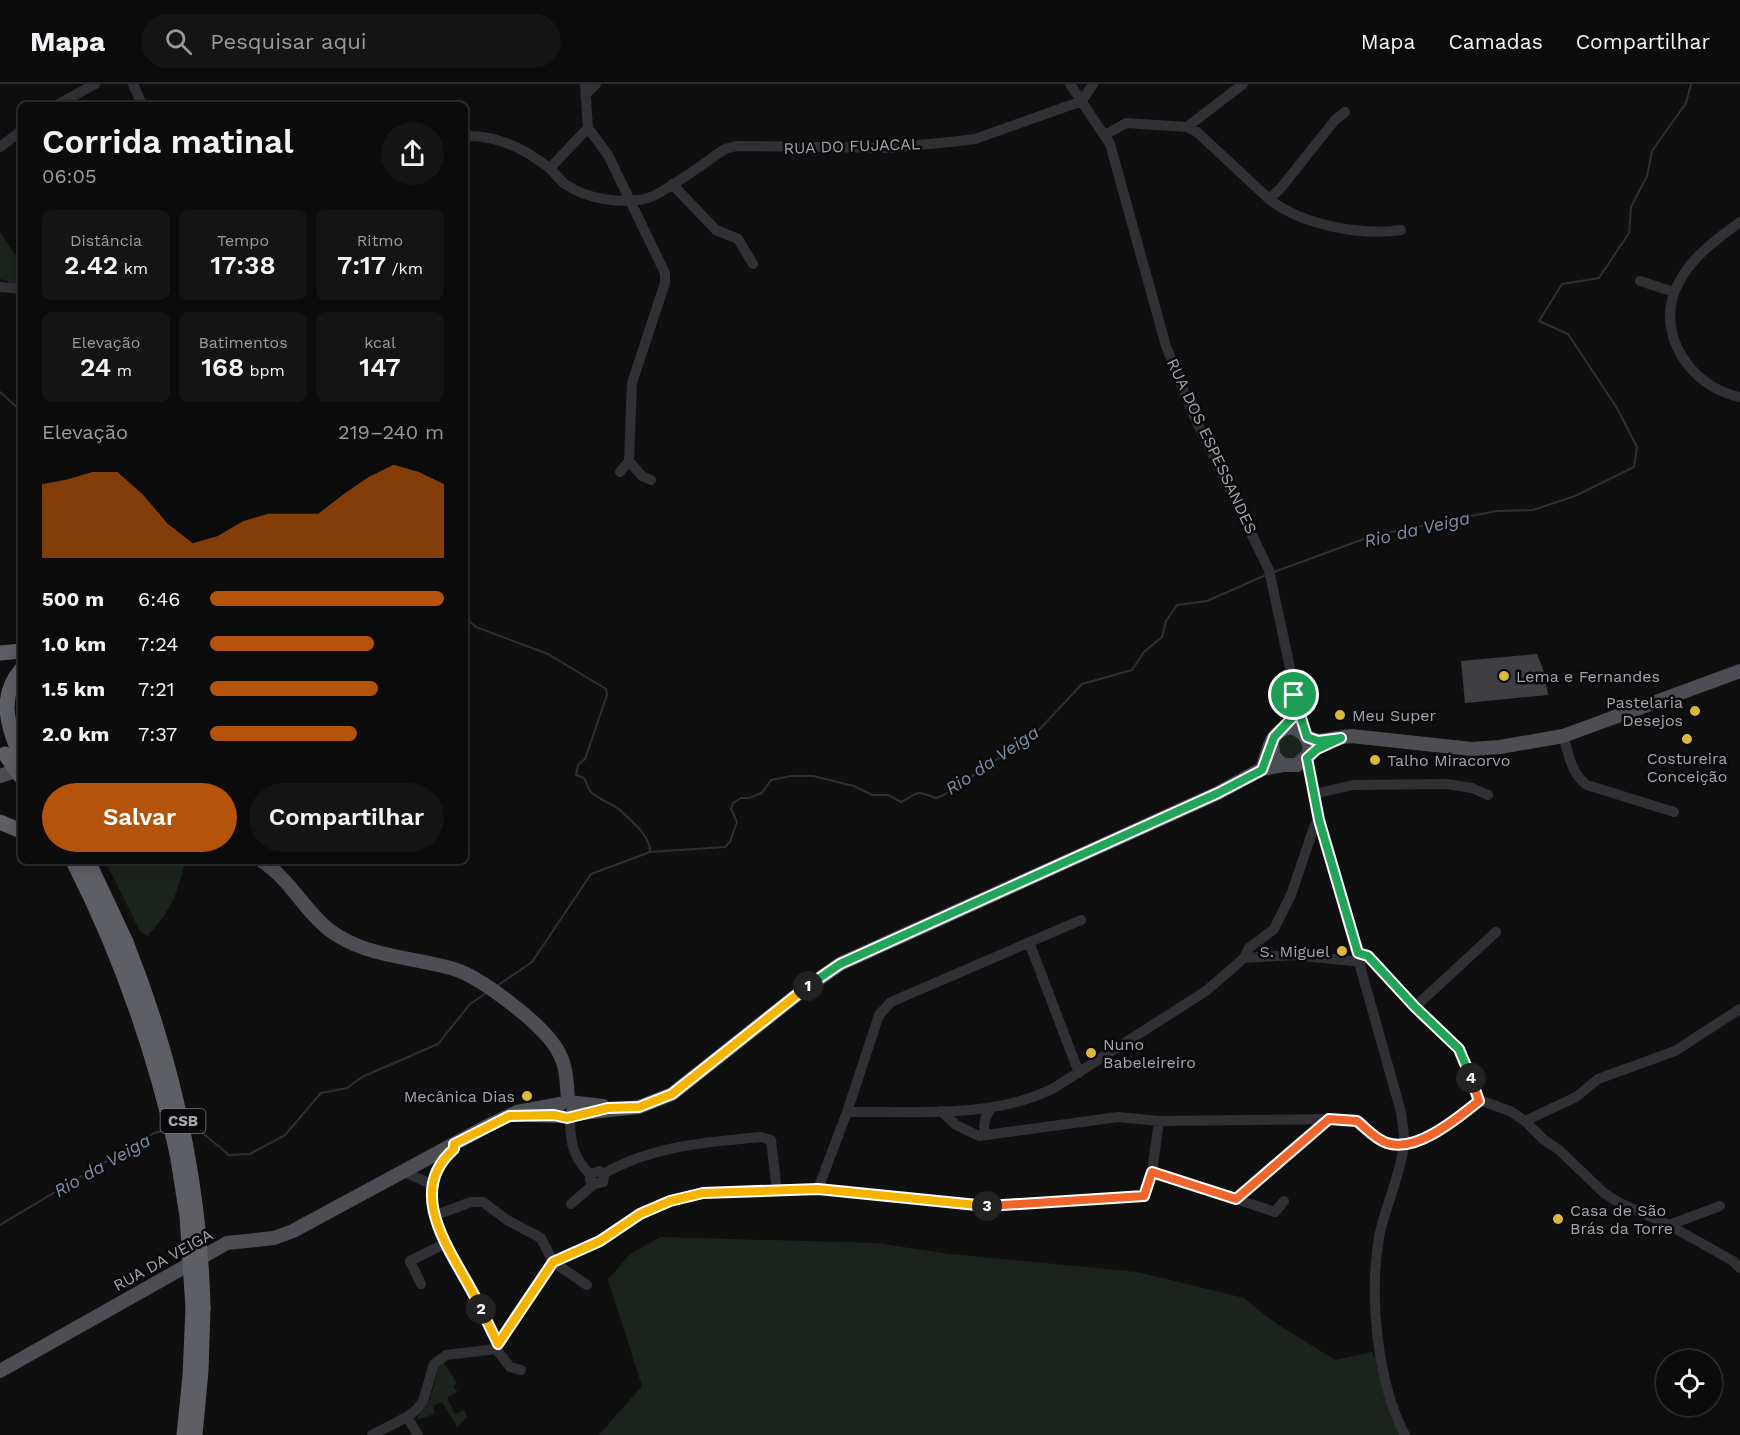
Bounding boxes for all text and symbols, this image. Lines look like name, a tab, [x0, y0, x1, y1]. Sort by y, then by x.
search box	[141, 14, 561, 68]
text: Mapa	[30, 25, 105, 58]
icon: search	[162, 25, 195, 58]
text: Pesquisar aqui	[210, 29, 367, 54]
text: Mapa	[1361, 29, 1415, 54]
text: Camadas	[1448, 29, 1543, 54]
text: Compartilhar	[1576, 29, 1710, 54]
text: Corrida matinal	[42, 122, 294, 161]
button: share	[381, 122, 444, 185]
street label: RUA DO FUJACAL	[783, 134, 921, 158]
text: 06:05	[42, 164, 97, 188]
text: Distância	[70, 231, 142, 250]
text: Tempo	[217, 231, 269, 250]
text: Ritmo	[357, 231, 403, 250]
text: 2.42	[64, 250, 118, 280]
text: 17:38	[210, 250, 276, 280]
text: 7:17	[337, 250, 386, 280]
text: km	[118, 259, 148, 278]
text: /km	[386, 259, 423, 278]
text: Elevação	[72, 333, 140, 352]
text: Batimentos	[198, 333, 288, 352]
text: kcal	[364, 333, 396, 352]
text: 24	[80, 352, 111, 382]
text: 168	[201, 352, 244, 382]
text: 147	[359, 352, 401, 382]
street label: RUA DOS ESPESSANDES	[1163, 355, 1261, 537]
text: m	[111, 361, 132, 380]
text: bpm	[244, 361, 285, 380]
text: Elevação	[42, 420, 128, 444]
text: 219–240 m	[338, 420, 444, 444]
water label: Rio da Veiga	[1362, 507, 1472, 551]
text: 500 m	[42, 587, 104, 611]
text: 6:46	[138, 587, 180, 611]
text: 1.0 km	[42, 632, 106, 656]
text: 7:24	[138, 632, 178, 656]
place label: Lema e Fernandes	[1516, 667, 1660, 686]
pin	[1268, 669, 1319, 720]
marker: Lema e Fernandes	[1497, 669, 1511, 683]
text: 1.5 km	[42, 677, 105, 701]
text: 7:21	[138, 677, 175, 701]
icon: arrive	[1277, 678, 1310, 711]
place label: Pastelaria Desejos	[1606, 693, 1683, 730]
marker: Pastelaria Desejos	[1688, 704, 1702, 718]
place label: Meu Super	[1352, 706, 1436, 725]
marker: Meu Super	[1333, 708, 1347, 722]
water label: Rio da Veiga	[941, 721, 1043, 799]
text: 2.0 km	[42, 722, 109, 746]
text: 7:37	[138, 722, 177, 746]
marker: Costureira Conceição	[1680, 732, 1694, 746]
place label: Costureira Conceição	[1647, 749, 1727, 786]
place label: Talho Miracorvo	[1387, 751, 1510, 770]
marker: Talho Miracorvo	[1368, 753, 1382, 767]
button: Salvar	[42, 783, 237, 852]
button: Compartilhar	[249, 783, 444, 852]
place label: S. Miguel	[1260, 942, 1330, 961]
marker: S. Miguel	[1335, 944, 1349, 958]
pin: 1	[793, 971, 823, 1001]
text: 1	[805, 976, 811, 995]
place label: Nuno Babeleireiro	[1103, 1035, 1196, 1072]
marker: Nuno Babeleireiro	[1084, 1046, 1098, 1060]
pin: 4	[1456, 1063, 1486, 1093]
text: 4	[1466, 1068, 1476, 1087]
place label: Mecânica Dias	[404, 1087, 515, 1106]
marker: Mecânica Dias	[520, 1089, 534, 1103]
road number: CSB	[160, 1109, 206, 1133]
water label: Rio da Veiga	[50, 1129, 154, 1201]
pin: 3	[972, 1191, 1002, 1221]
text: 3	[982, 1196, 992, 1215]
place label: Casa de São Brás da Torre	[1570, 1201, 1673, 1238]
marker: Casa de São Brás da Torre	[1551, 1212, 1565, 1226]
street label: RUA DA VEIGA	[110, 1225, 216, 1295]
pin: 2	[466, 1294, 496, 1324]
text: 2	[476, 1299, 486, 1318]
map controls	[1656, 1350, 1722, 1416]
button: locate	[1656, 1350, 1722, 1416]

